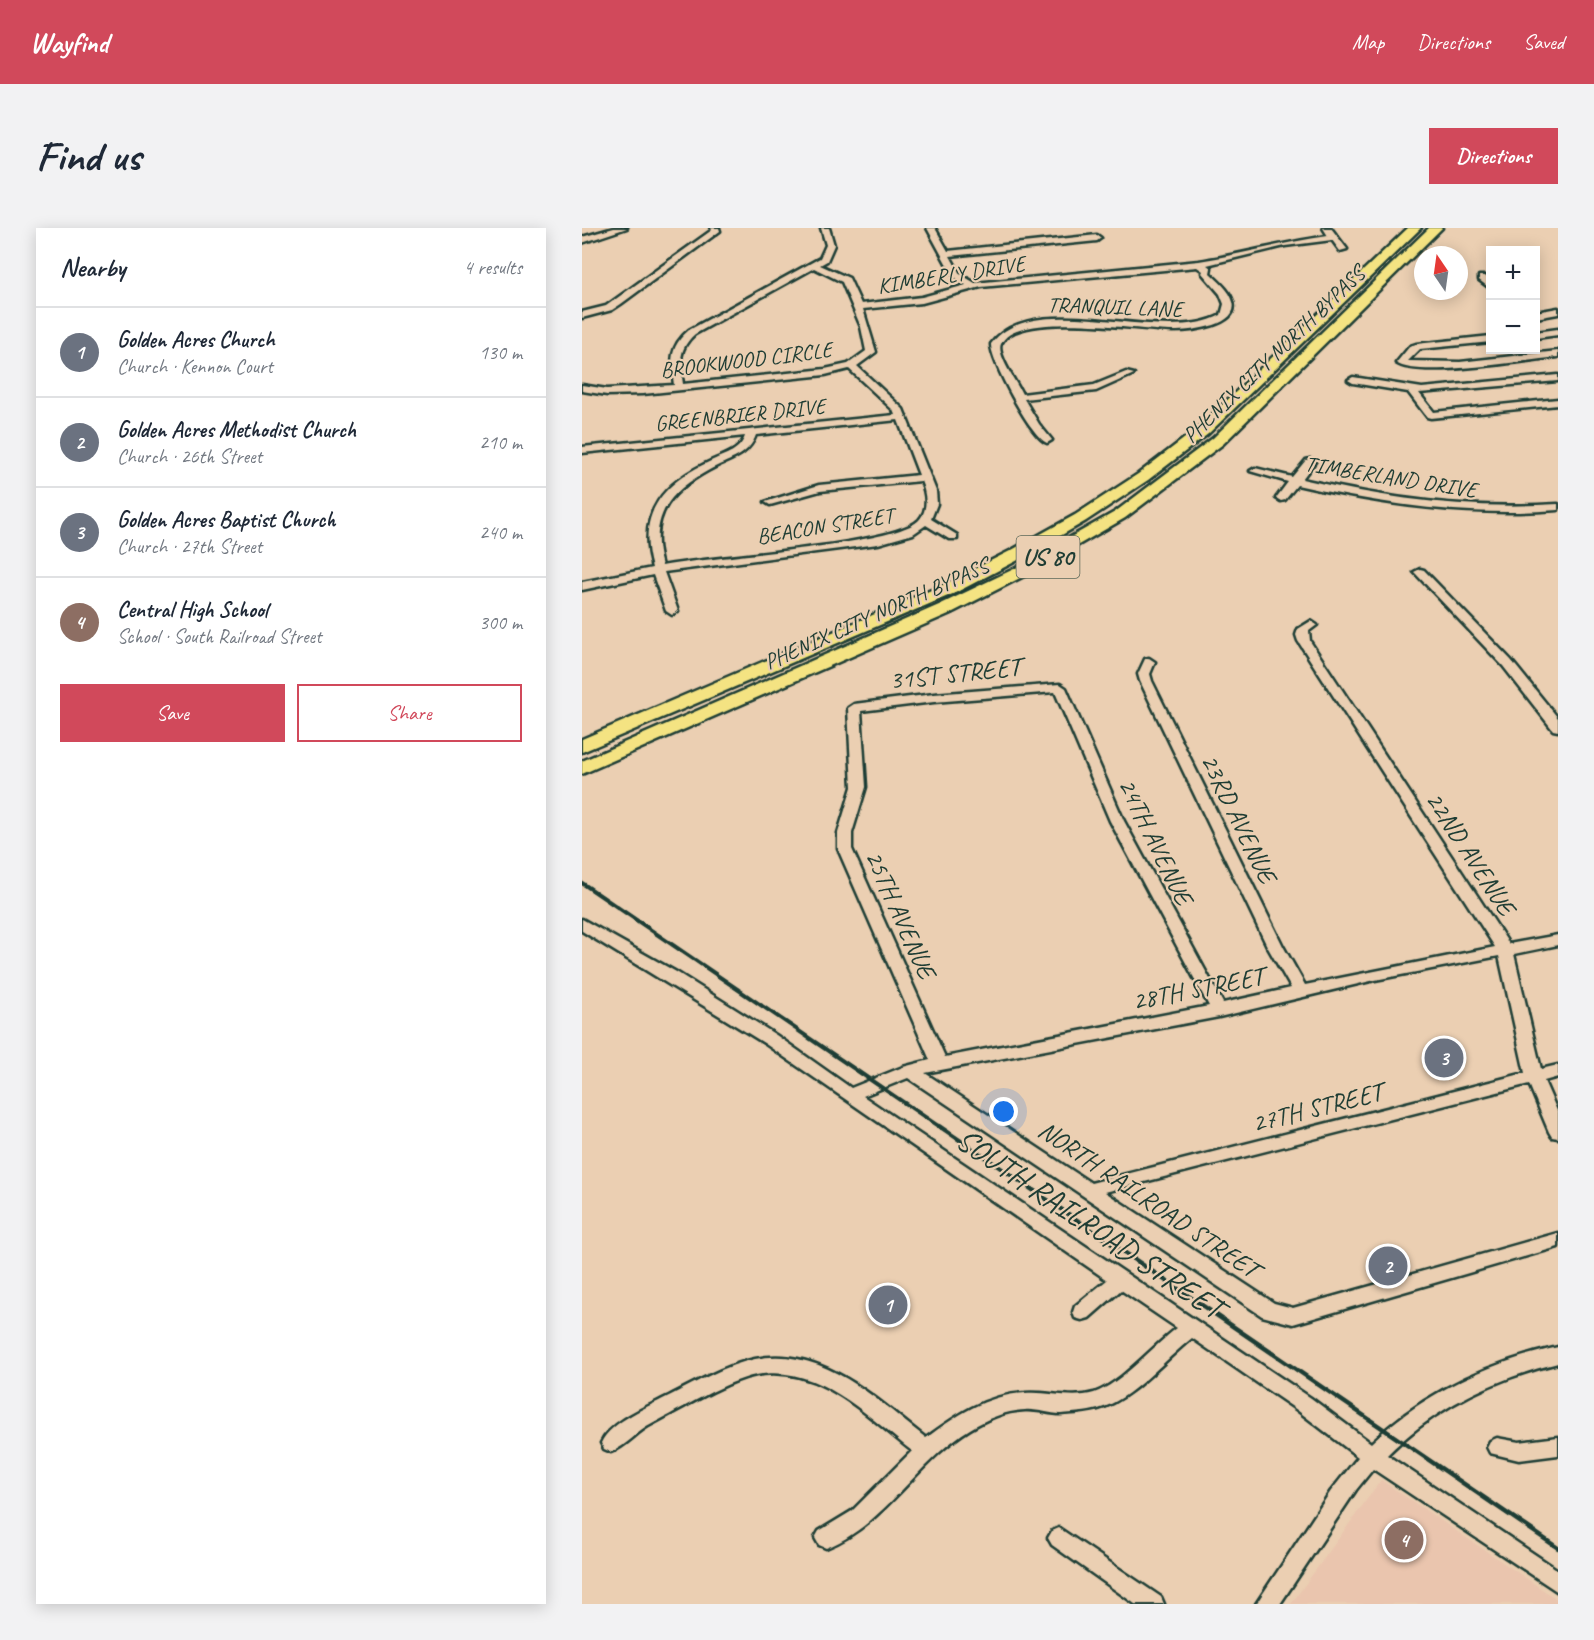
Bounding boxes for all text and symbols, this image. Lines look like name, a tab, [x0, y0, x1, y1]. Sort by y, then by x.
text: Wayfind	[30, 25, 109, 60]
text: Map	[1352, 29, 1384, 55]
text: Directions	[1417, 29, 1490, 55]
text: Saved	[1523, 29, 1564, 55]
button: Directions	[1429, 128, 1558, 184]
text: Find us	[36, 130, 141, 183]
north arrow	[1414, 246, 1468, 300]
map controls	[1486, 246, 1540, 354]
button: +	[1486, 246, 1540, 300]
street label: KIMBERLY DRIVE	[875, 249, 1030, 300]
text: Nearby	[60, 251, 125, 284]
text: 4 results	[463, 255, 522, 280]
street label: PHENIX CITY NORTH BYPASS	[1177, 257, 1374, 449]
street label: TRANQUIL LANE	[1047, 291, 1186, 323]
button: −	[1486, 300, 1540, 354]
text: Golden Acres Church	[117, 326, 275, 354]
street label: BROOKWOOD CIRCLE	[659, 335, 837, 384]
text: 1	[75, 340, 84, 365]
text: 130 m	[479, 340, 522, 365]
text: Church · Kennon Court	[117, 354, 273, 379]
street label: GREENBRIER DRIVE	[654, 392, 830, 438]
text: Golden Acres Methodist Church	[117, 416, 356, 444]
text: 2	[75, 430, 84, 455]
text: 210 m	[479, 430, 522, 455]
text: Church · 26th Street	[117, 444, 262, 469]
street label: TIMBERLAND DRIVE	[1303, 450, 1482, 505]
street label: BEACON STREET	[755, 501, 900, 551]
text: Golden Acres Baptist Church	[117, 506, 335, 534]
text: 3	[75, 520, 84, 545]
text: 240 m	[479, 520, 522, 545]
text: Church · 27th Street	[117, 534, 262, 559]
road number: US 80	[1016, 536, 1080, 578]
street label: PHENIX CITY NORTH BYPASS	[760, 550, 997, 676]
text: Central High School	[117, 596, 268, 624]
text: 4	[75, 610, 84, 635]
text: 300 m	[479, 610, 522, 635]
text: School · South Railroad Street	[117, 624, 322, 649]
street label: 31ST STREET	[888, 649, 1029, 697]
button: Save	[60, 684, 285, 742]
button: Share	[297, 684, 522, 742]
street label: 23RD AVENUE	[1193, 748, 1285, 891]
street label: 24TH AVENUE	[1111, 772, 1202, 913]
street label: 22ND AVENUE	[1418, 785, 1525, 924]
street label: 25TH AVENUE	[858, 845, 945, 986]
street label: 28TH STREET	[1130, 958, 1274, 1017]
pin: 3	[1424, 1036, 1464, 1080]
street label: 27TH STREET	[1249, 1074, 1393, 1140]
your location	[989, 1097, 1018, 1126]
street label: NORTH RAILROAD STREET	[1032, 1113, 1271, 1289]
street label: SOUTH RAILROAD STREET	[948, 1119, 1237, 1332]
pin: 2	[1368, 1244, 1408, 1288]
pin: 1	[868, 1282, 908, 1328]
pin: 4	[1384, 1518, 1424, 1562]

